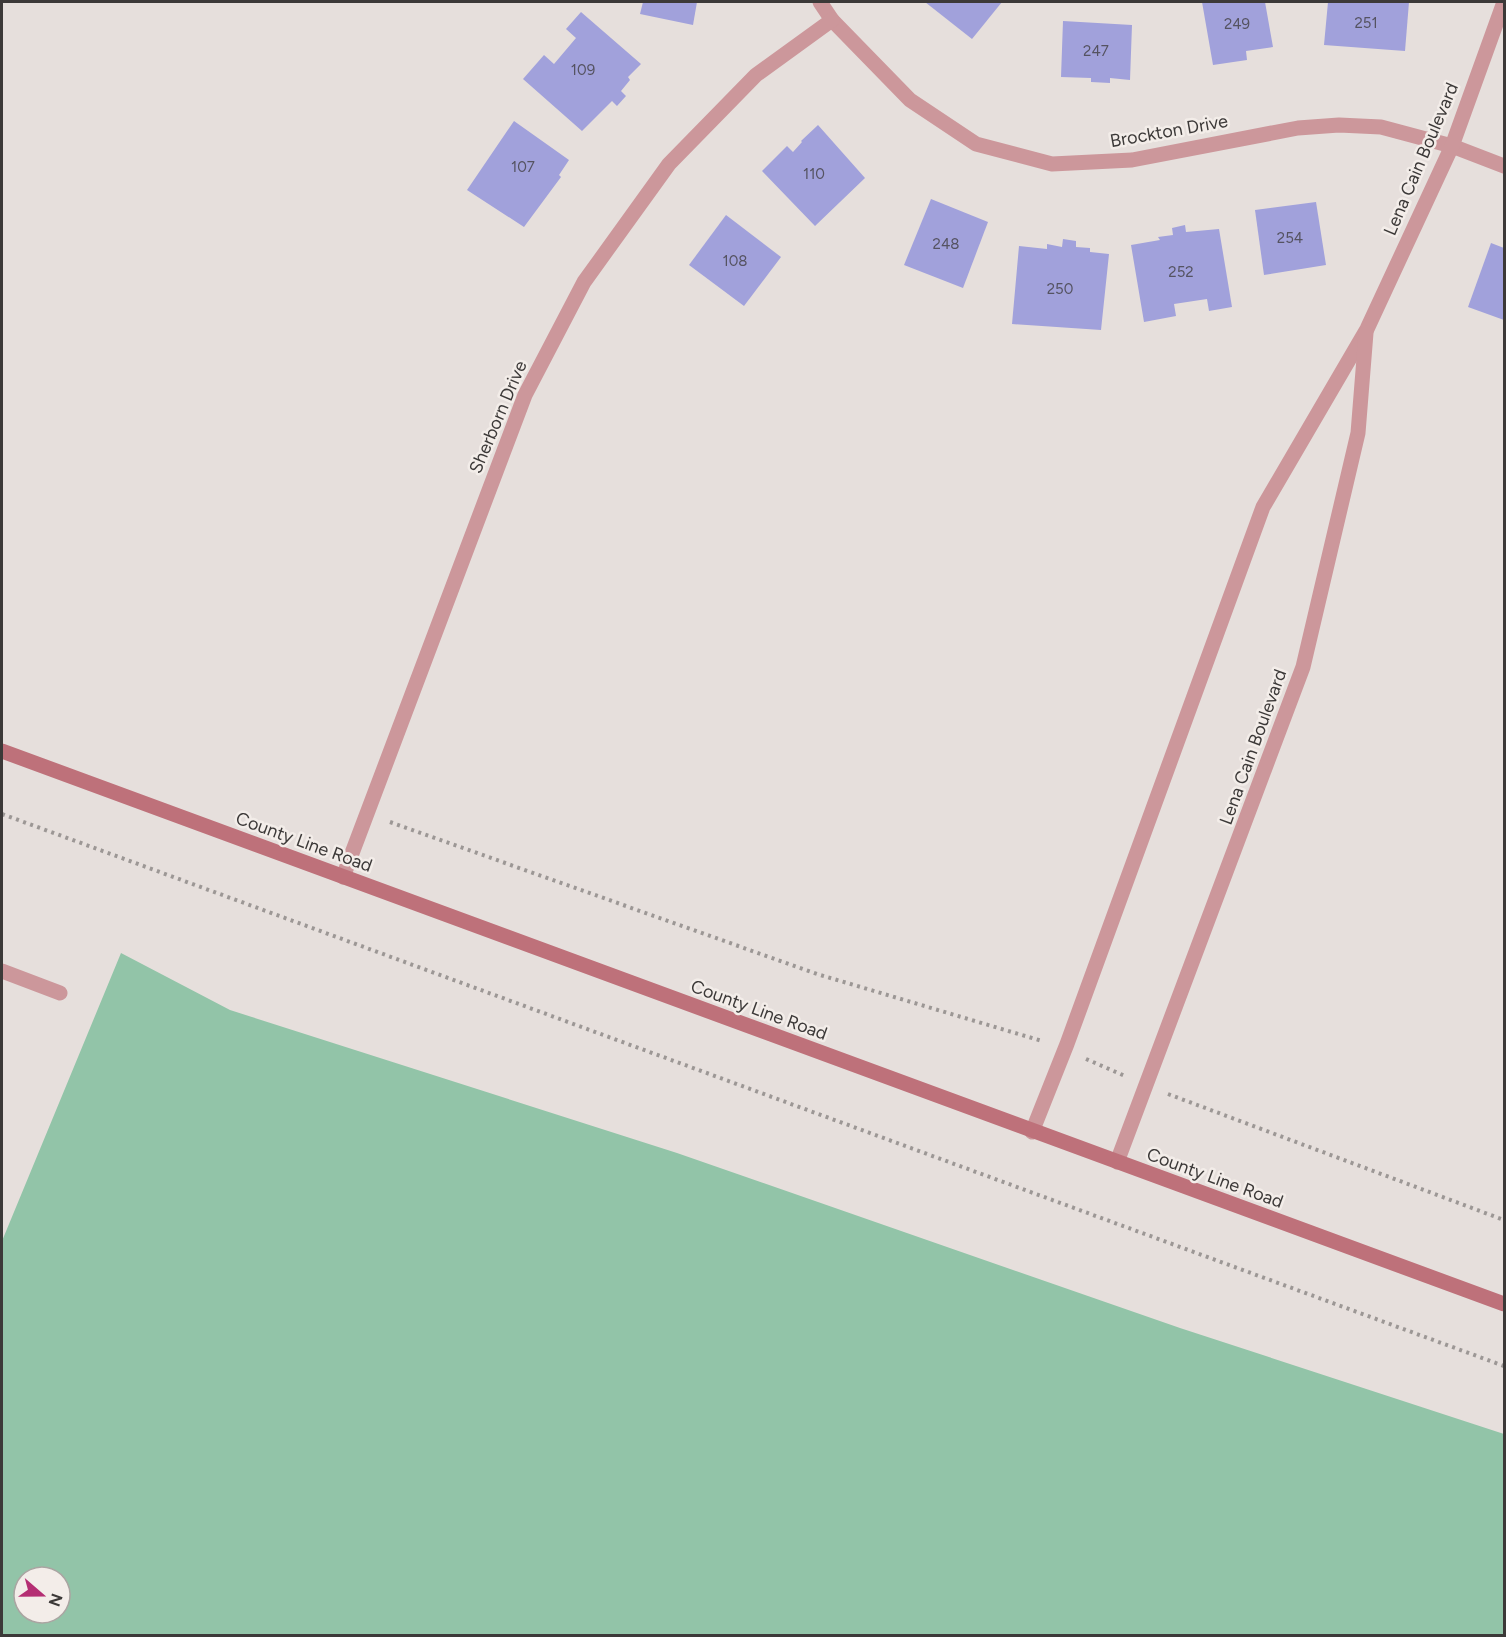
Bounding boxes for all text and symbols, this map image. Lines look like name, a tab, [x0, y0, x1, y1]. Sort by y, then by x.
house number: 251	[1354, 14, 1378, 32]
house number: 249	[1224, 15, 1250, 33]
house number: 247	[1083, 42, 1109, 60]
house number: 109	[571, 61, 595, 79]
street label: Lena Cain Boulevard	[1379, 79, 1463, 239]
street label: Brockton Drive	[1108, 110, 1230, 152]
house number: 107	[511, 158, 535, 176]
house number: 110	[803, 165, 825, 183]
house number: 254	[1277, 229, 1303, 247]
house number: 248	[933, 235, 959, 253]
house number: 108	[722, 252, 748, 270]
house number: 252	[1168, 263, 1194, 281]
house number: 250	[1047, 280, 1073, 298]
street label: Sherborn Drive	[464, 357, 532, 477]
street label: Lena Cain Boulevard	[1215, 666, 1291, 828]
street label: County Line Road	[233, 807, 375, 877]
street label: County Line Road	[688, 975, 830, 1045]
street label: County Line Road	[1144, 1143, 1286, 1213]
north arrow	[12, 1565, 72, 1625]
text: N	[45, 1591, 67, 1609]

